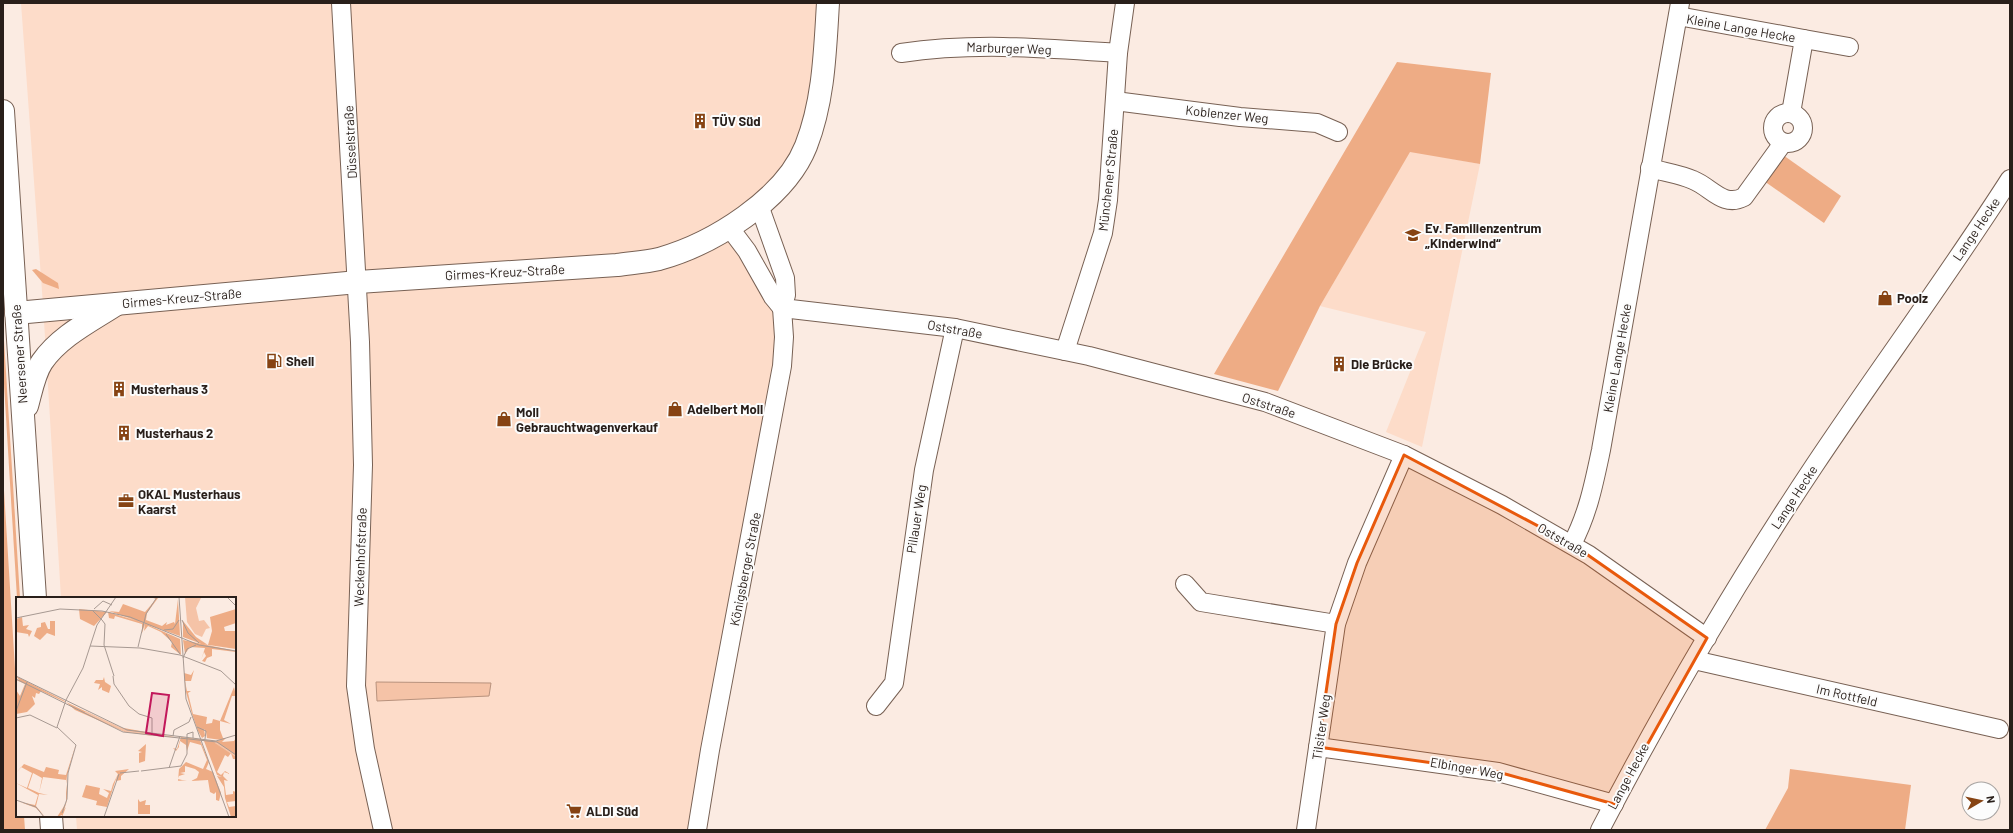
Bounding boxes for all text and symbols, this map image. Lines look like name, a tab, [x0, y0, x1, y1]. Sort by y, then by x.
street label: Kleine Lange Hecke	[1685, 11, 1797, 45]
street label: Marburger Weg	[966, 39, 1052, 57]
street label: Koblenzer Weg	[1185, 102, 1269, 126]
street label: Düsselstraße	[340, 105, 360, 179]
building icon: TÜV Süd	[691, 112, 709, 130]
place label: TÜV Süd	[712, 113, 761, 129]
street label: Münchener Straße	[1095, 128, 1121, 232]
street label: Lange Hecke	[1949, 194, 2003, 264]
place label: Ev. Familienzentrum „Kinderwind“	[1425, 220, 1542, 251]
school or university icon: Ev. Familienzentrum „Kinderwind“	[1404, 226, 1422, 244]
street label: Girmes-Kreuz-Straße	[445, 261, 565, 283]
street label: Girmes-Kreuz-Straße	[121, 285, 243, 311]
shop icon: Poolz	[1876, 289, 1894, 307]
place label: Poolz	[1897, 290, 1928, 306]
street label: Kleine Lange Hecke	[1600, 302, 1634, 414]
street label: Neersener Straße	[8, 304, 30, 404]
street label: Oststraße	[926, 316, 984, 342]
fuel station icon: Shell	[265, 352, 283, 370]
place label: Shell	[286, 353, 314, 369]
building icon: Die Brücke	[1330, 355, 1348, 373]
place label: Die Brücke	[1351, 356, 1413, 372]
building icon: Musterhaus 3	[110, 380, 128, 398]
place label: Musterhaus 3	[131, 381, 208, 397]
street label: Oststraße	[1240, 389, 1298, 421]
shop icon: Adelbert Moll	[666, 400, 684, 418]
place label: Adelbert Moll	[687, 401, 763, 417]
place label: Moll Gebrauchtwagenverkauf	[516, 404, 658, 435]
shop icon: Moll Gebrauchtwagenverkauf	[495, 410, 513, 428]
building icon: Musterhaus 2	[115, 424, 133, 442]
place label: Musterhaus 2	[136, 425, 213, 441]
street label: Lange Hecke	[1767, 462, 1821, 532]
street label: Pillauer Weg	[903, 483, 929, 555]
place label: OKAL Musterhaus Kaarst	[138, 486, 241, 517]
office icon: OKAL Musterhaus Kaarst	[117, 492, 135, 510]
street label: Weckenhofstraße	[350, 507, 370, 607]
street label: Königsberger Straße	[726, 511, 764, 627]
street label: Oststraße	[1535, 519, 1591, 561]
inset map	[16, 597, 236, 817]
street label: Im Rottfeld	[1815, 680, 1879, 710]
street label: Tilsiter Weg	[1308, 693, 1334, 761]
street label: Lange Hecke	[1604, 740, 1652, 812]
street label: Elbinger Weg	[1429, 754, 1505, 782]
north arrow	[1961, 781, 2001, 821]
text: N	[1984, 795, 1998, 804]
supermarket icon: ALDI Süd	[565, 802, 583, 820]
place label: ALDI Süd	[586, 803, 638, 819]

